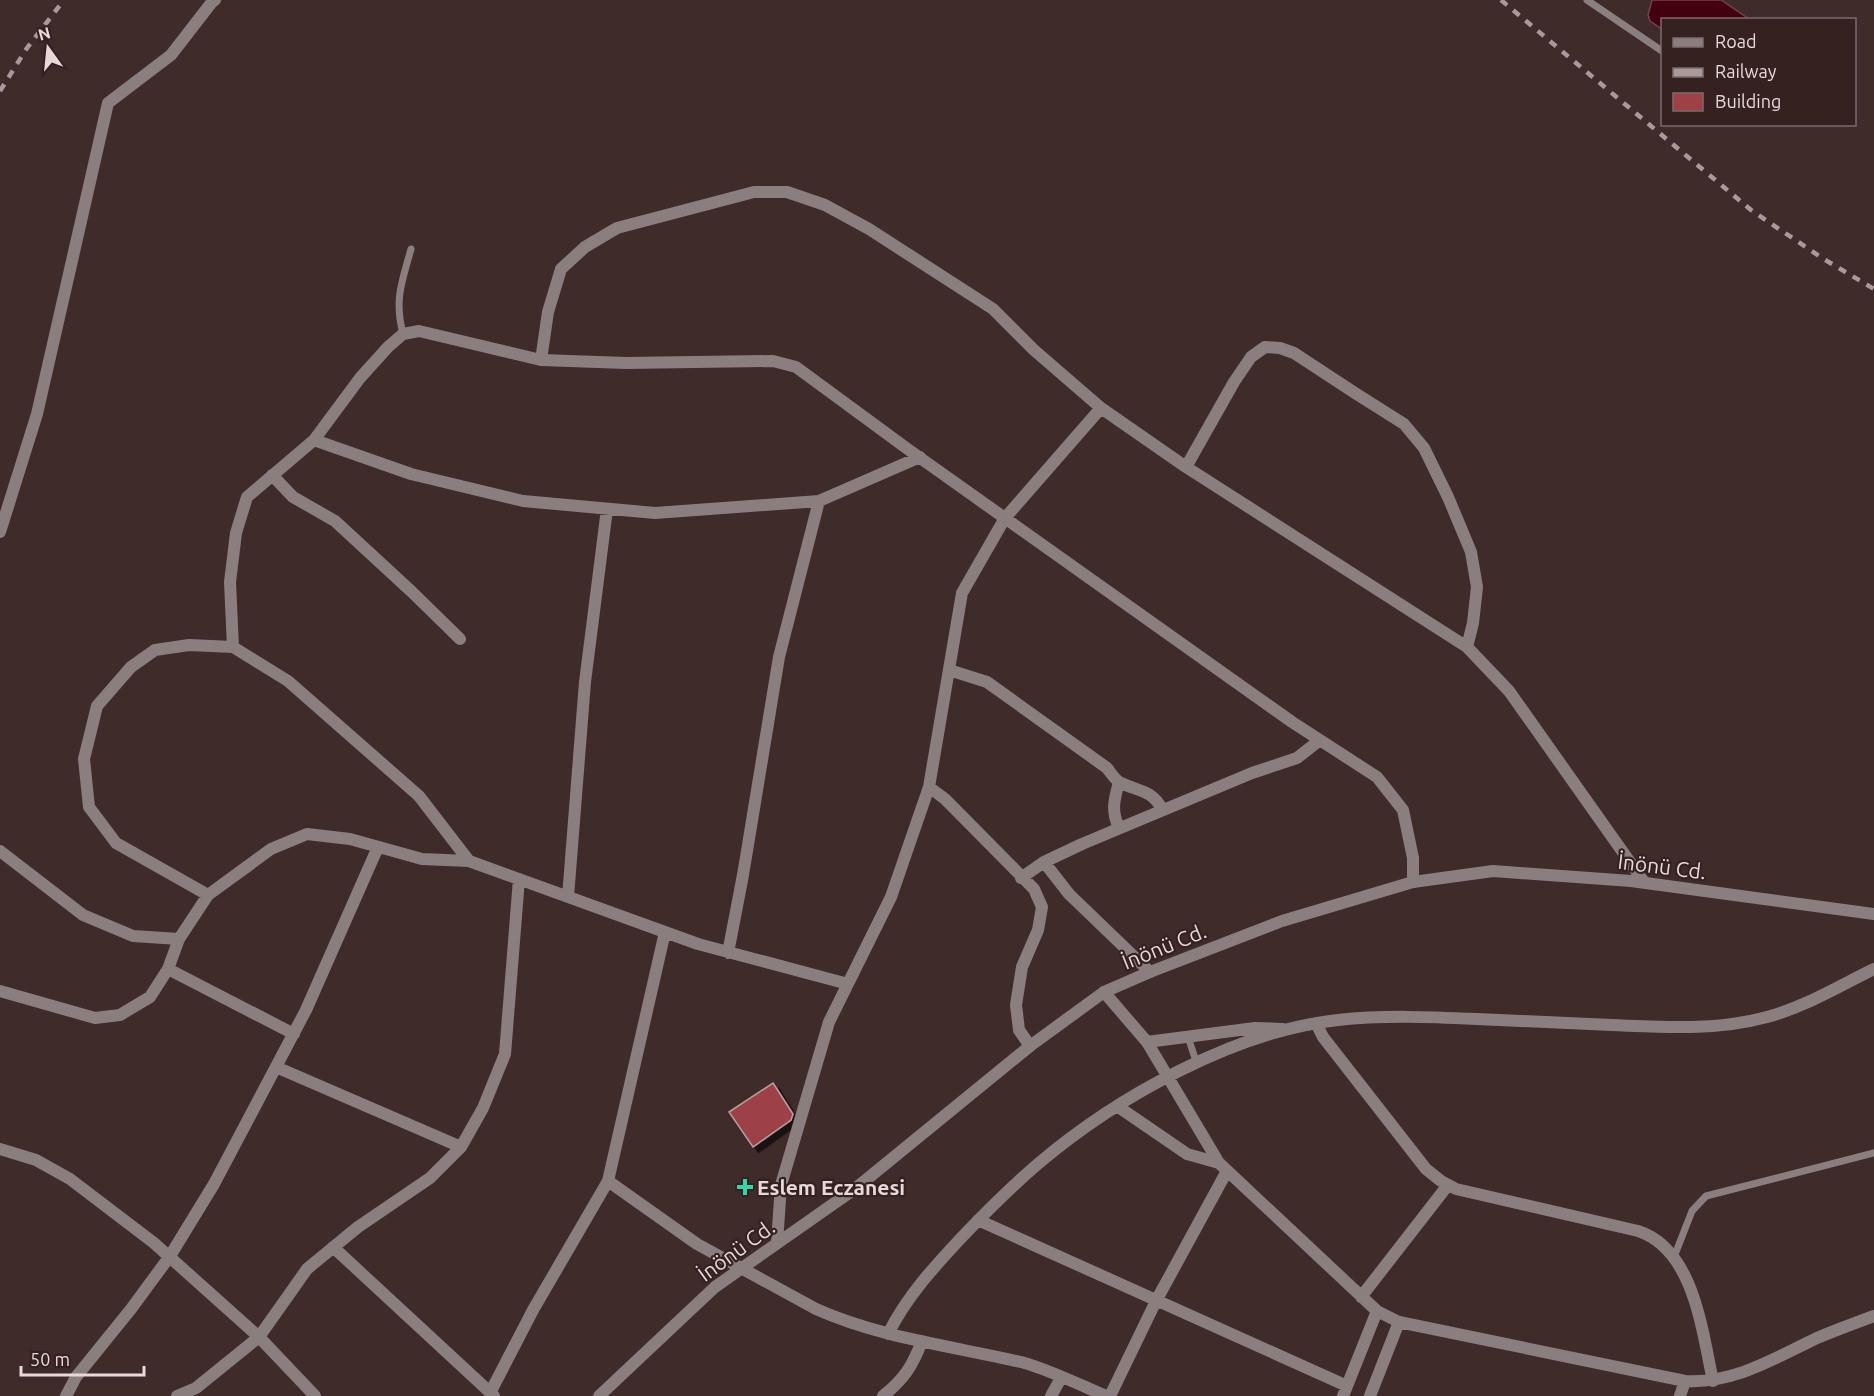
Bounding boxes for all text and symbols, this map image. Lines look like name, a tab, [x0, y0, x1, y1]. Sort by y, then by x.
north arrow	[18, 18, 78, 78]
legend	[1661, 18, 1856, 126]
text: N	[36, 23, 52, 44]
text: Road	[1715, 31, 1757, 51]
text: Railway	[1715, 61, 1777, 81]
text: Building	[1715, 91, 1781, 111]
street label: İnönü Cd.	[1616, 849, 1708, 883]
street label: İnönü Cd.	[1118, 918, 1210, 974]
place label: Eslem Eczanesi	[757, 1175, 905, 1199]
marker: Eslem Eczanesi	[738, 1180, 752, 1194]
street label: İnönü Cd.	[693, 1214, 779, 1286]
scale bar	[21, 1339, 144, 1377]
text: 50 m	[30, 1349, 70, 1369]

